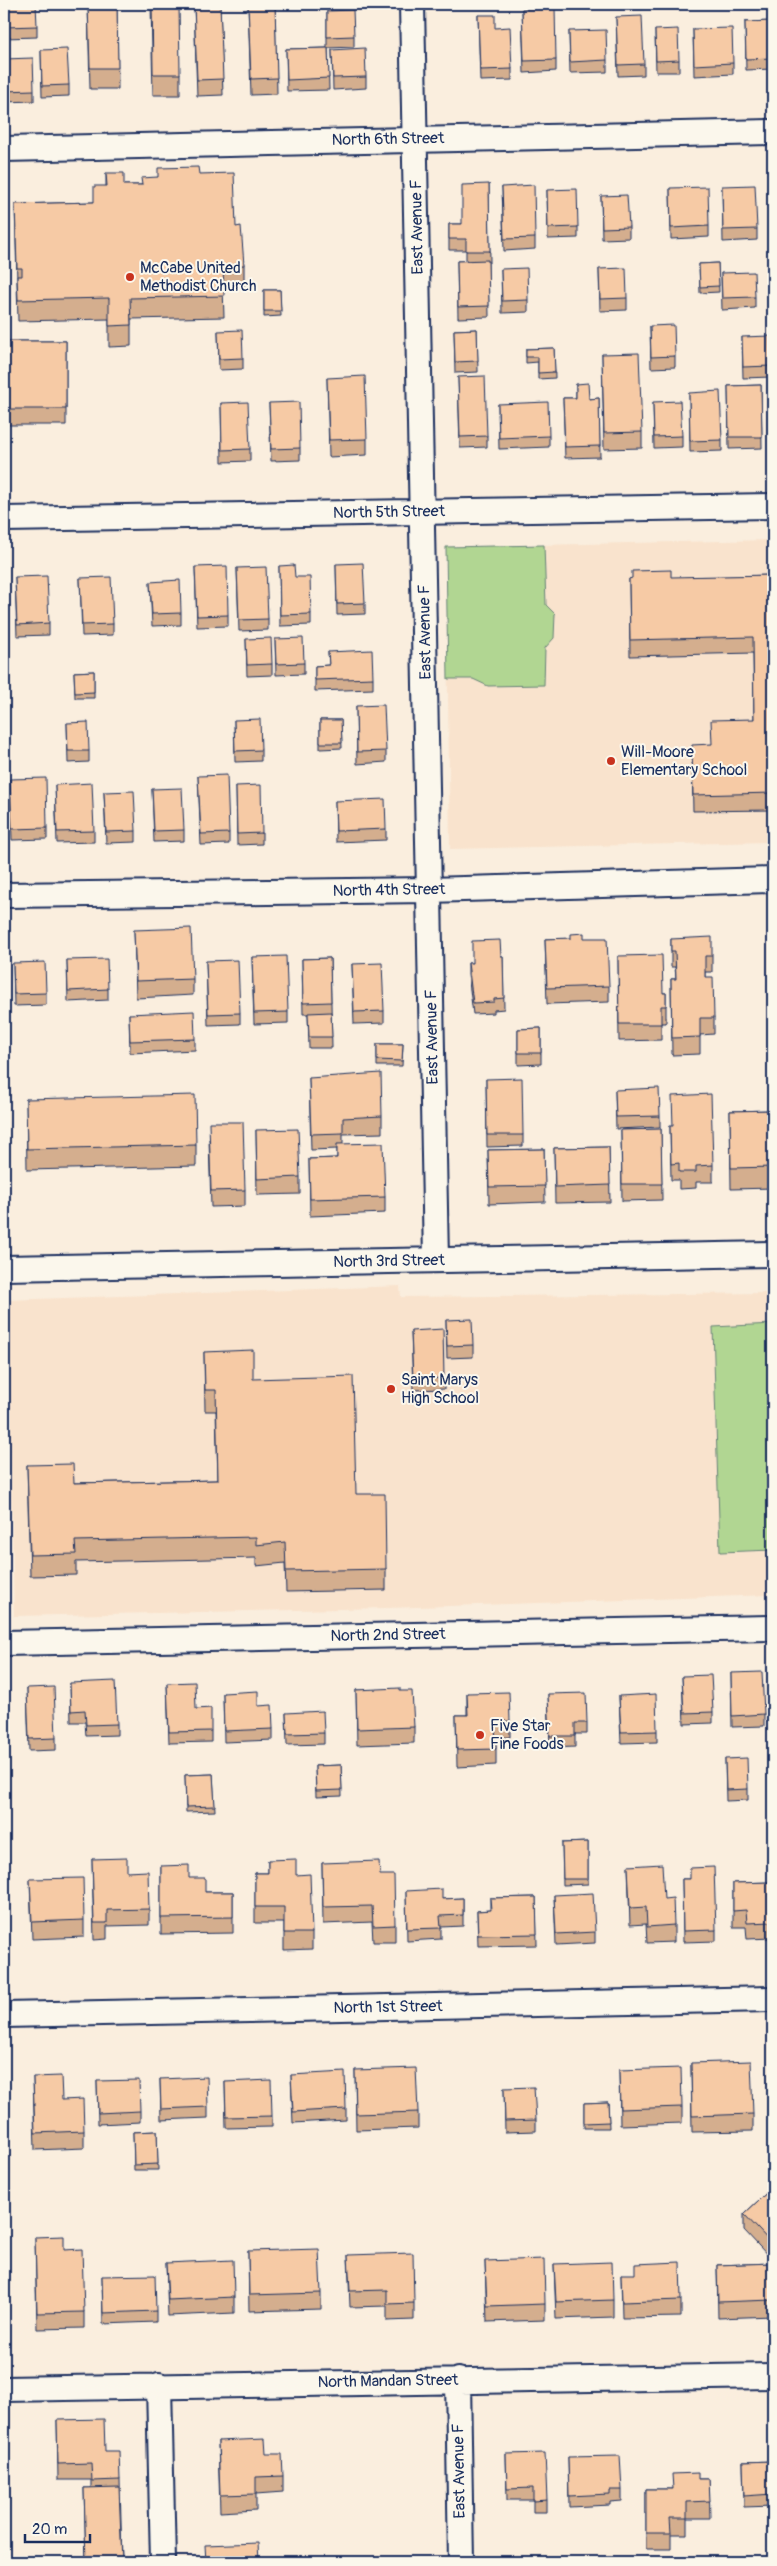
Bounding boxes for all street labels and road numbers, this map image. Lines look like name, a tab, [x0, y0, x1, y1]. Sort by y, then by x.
street label: North 6th Street	[331, 128, 445, 150]
street label: East Avenue F	[406, 179, 428, 275]
street label: North 5th Street	[333, 501, 446, 523]
street label: East Avenue F	[414, 584, 436, 680]
street label: North 4th Street	[333, 879, 446, 901]
street label: East Avenue F	[421, 989, 443, 1085]
street label: North 3rd Street	[333, 1250, 445, 1272]
street label: North 2nd Street	[330, 1624, 446, 1646]
street label: North 1st Street	[333, 1996, 443, 2018]
street label: North Mandan Street	[317, 2370, 459, 2392]
street label: East Avenue F	[448, 2423, 470, 2519]

